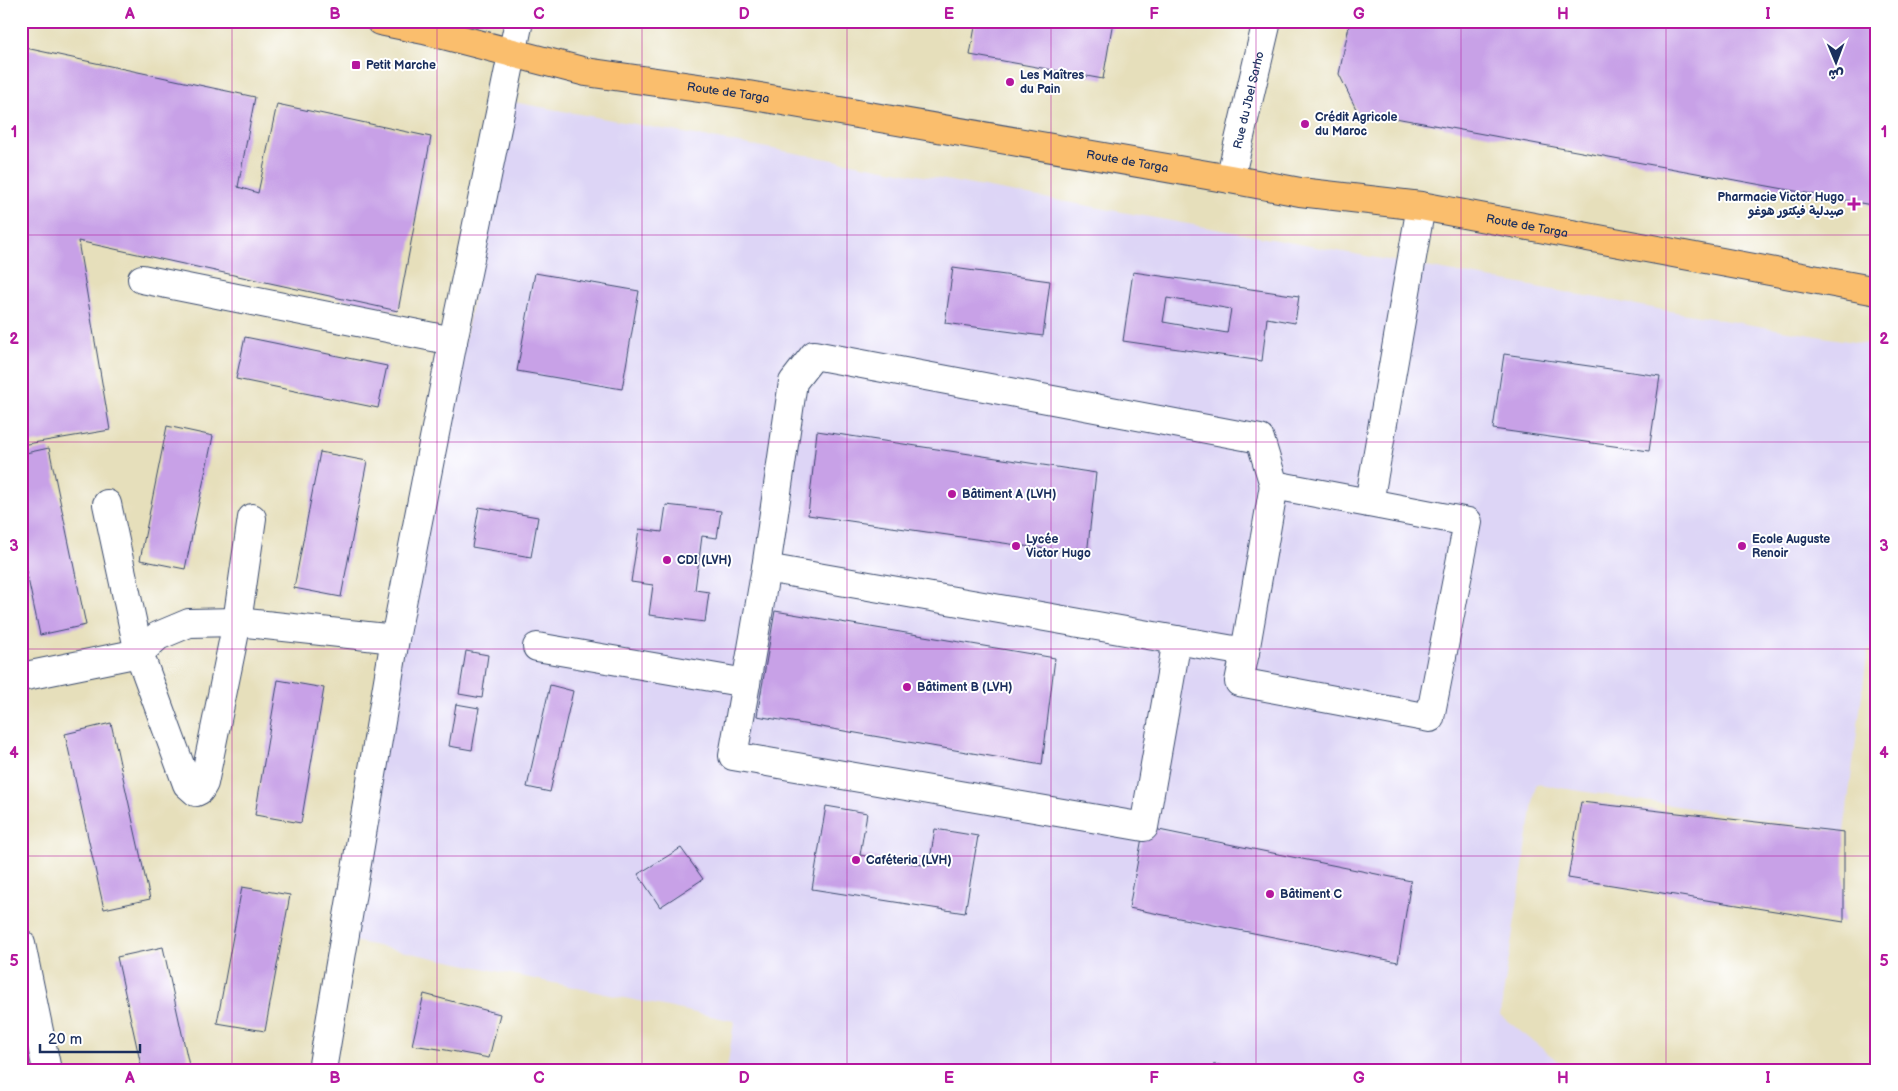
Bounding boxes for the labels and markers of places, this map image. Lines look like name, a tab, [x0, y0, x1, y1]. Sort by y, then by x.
place label: Petit Marche	[366, 58, 436, 73]
marker: Petit Marche	[350, 59, 362, 71]
place label: Les Maîtres du Pain	[1020, 68, 1084, 97]
marker: Les Maîtres du Pain	[1004, 76, 1016, 88]
place label: Crédit Agricole du Maroc	[1315, 110, 1398, 139]
marker: Crédit Agricole du Maroc	[1299, 118, 1311, 130]
place label: Pharmacie Victor Hugo صيدلية فيكتور هوغو	[1717, 190, 1844, 219]
marker: Pharmacie Victor Hugo صيدلية فيكتور هوغو	[1848, 198, 1860, 210]
place label: Bâtiment A (LVH)	[962, 487, 1056, 502]
marker: Bâtiment A (LVH)	[946, 488, 958, 500]
place label: Lycée Victor Hugo	[1026, 532, 1091, 561]
place label: Ecole Auguste Renoir	[1752, 532, 1830, 561]
marker: Lycée Victor Hugo	[1010, 540, 1022, 552]
marker: Ecole Auguste Renoir	[1736, 540, 1748, 552]
place label: CDI (LVH)	[677, 553, 732, 568]
marker: CDI (LVH)	[661, 554, 673, 566]
place label: Bâtiment B (LVH)	[917, 680, 1012, 695]
marker: Bâtiment B (LVH)	[901, 681, 913, 693]
place label: Caféteria (LVH)	[866, 853, 952, 868]
marker: Caféteria (LVH)	[850, 854, 862, 866]
place label: Bâtiment C	[1280, 887, 1342, 902]
marker: Bâtiment C	[1264, 888, 1276, 900]

